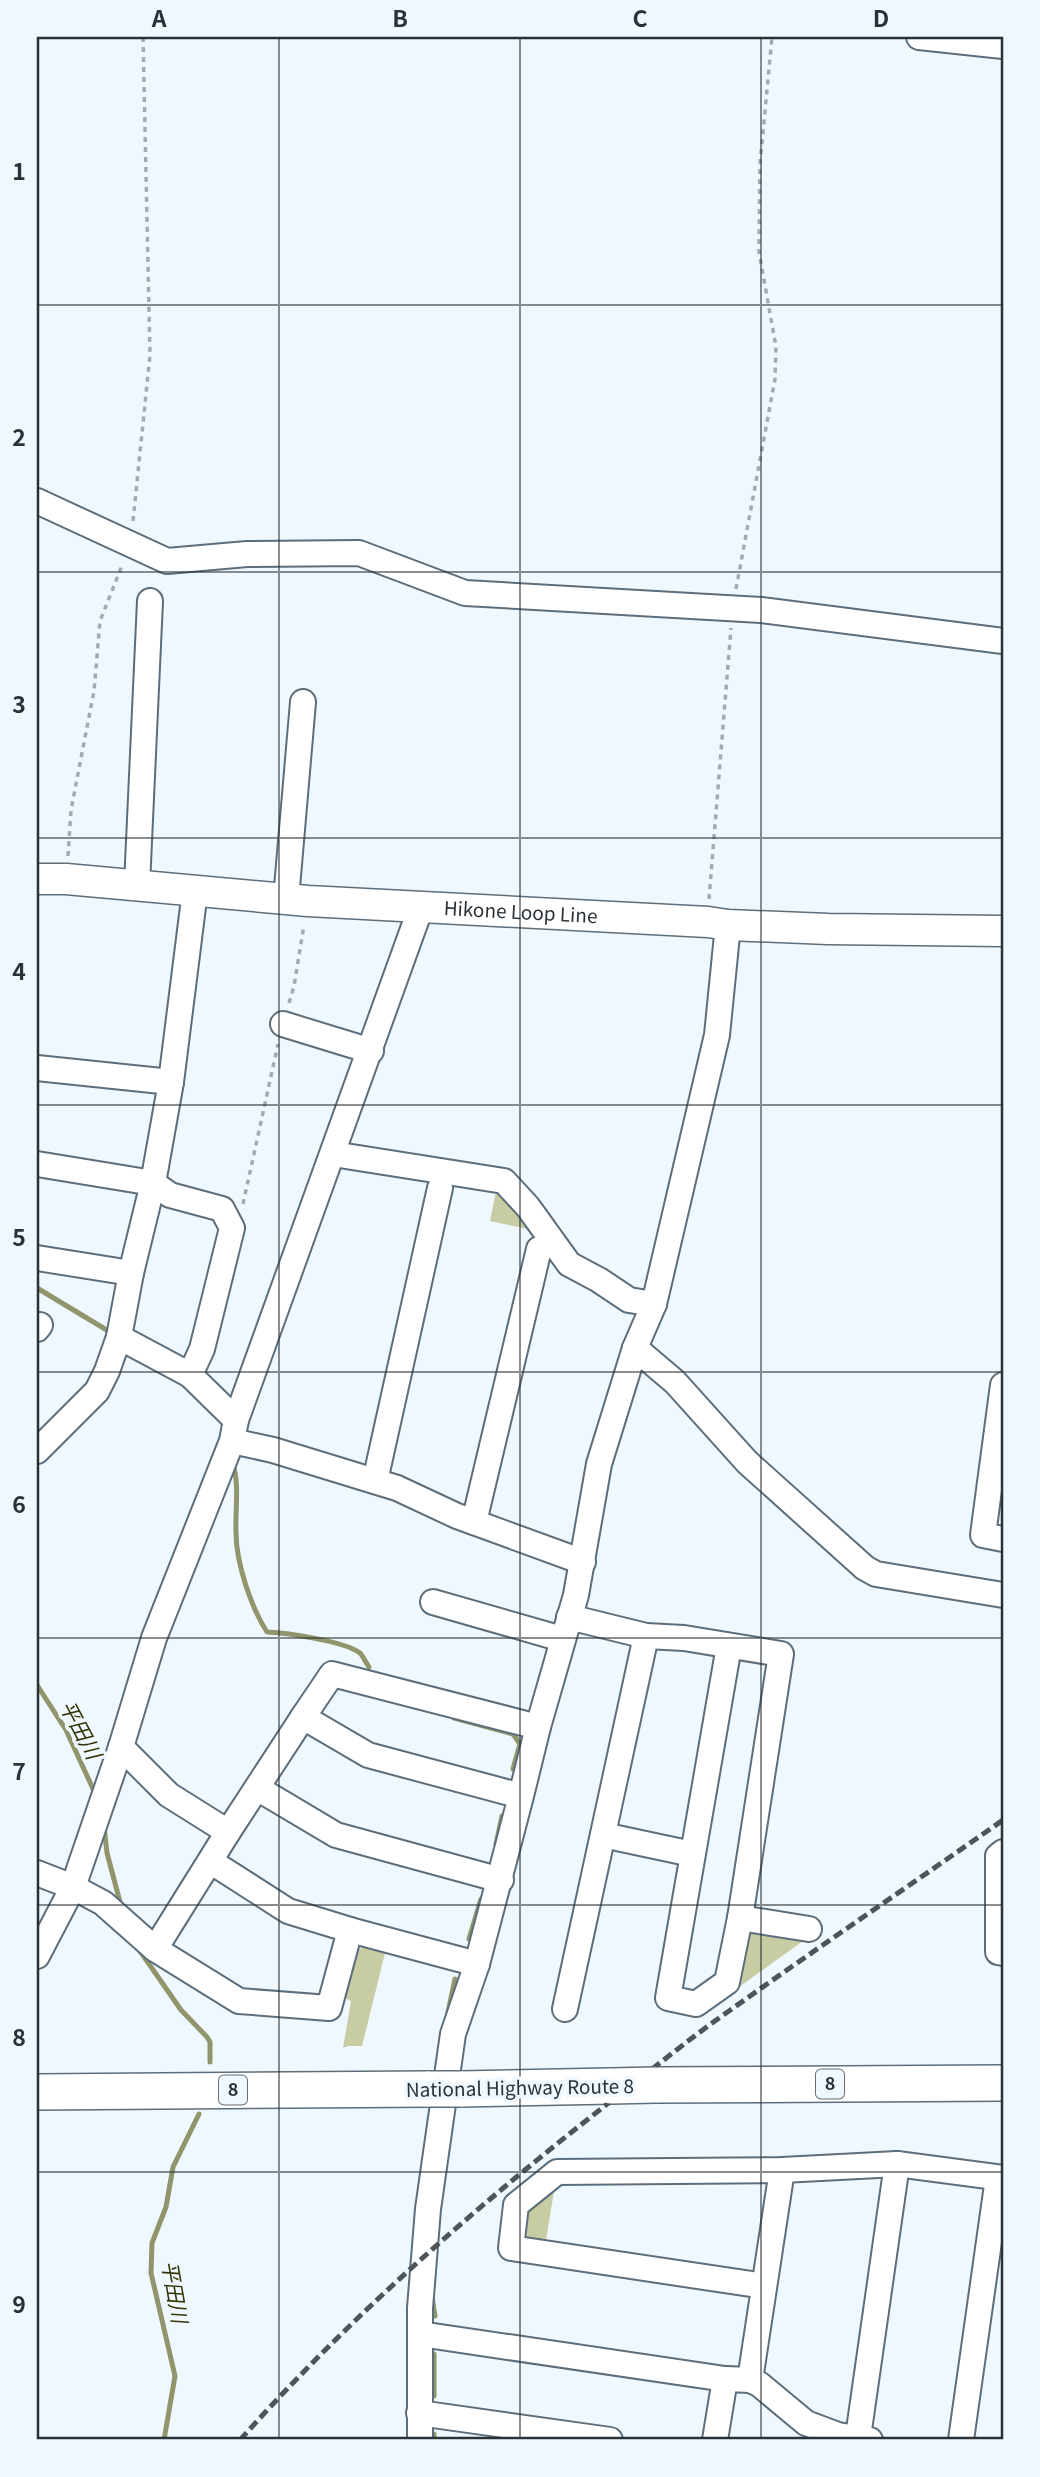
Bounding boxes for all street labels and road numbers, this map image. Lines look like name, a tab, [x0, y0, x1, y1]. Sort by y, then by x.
street label: Hikone Loop Line	[443, 893, 598, 928]
road number: 8	[816, 2070, 844, 2098]
street label: National Highway Route 8	[406, 2071, 634, 2102]
road number: 8	[219, 2076, 247, 2104]

